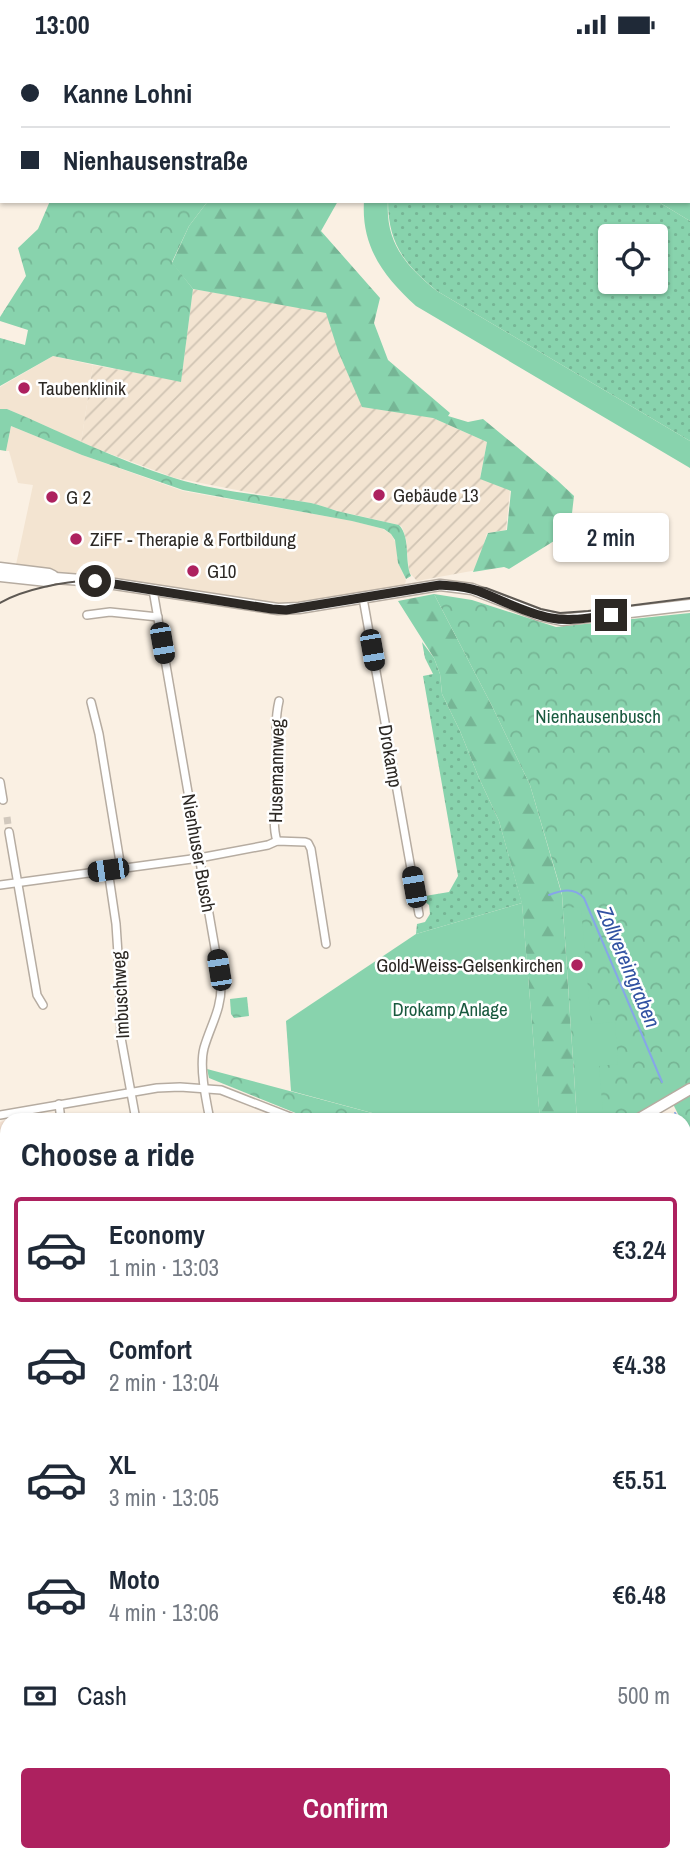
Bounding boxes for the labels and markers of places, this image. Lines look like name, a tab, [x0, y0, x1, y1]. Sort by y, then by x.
place label: Taubenklinik	[38, 375, 126, 401]
marker: Taubenklinik	[16, 380, 32, 396]
place label: Gebäude 13	[393, 482, 479, 508]
place label: G 2	[66, 484, 91, 510]
marker: Gebäude 13	[371, 487, 387, 503]
marker: G 2	[44, 489, 60, 505]
place label: ZiFF - Therapie & Fortbildung	[90, 526, 296, 552]
marker: ZiFF - Therapie & Fortbildung	[68, 531, 84, 547]
place label: G10	[207, 558, 236, 584]
marker: G10	[185, 563, 201, 579]
place label: Gold-Weiss-Gelsenkirchen	[376, 952, 563, 978]
marker: Gold-Weiss-Gelsenkirchen	[569, 957, 585, 973]

